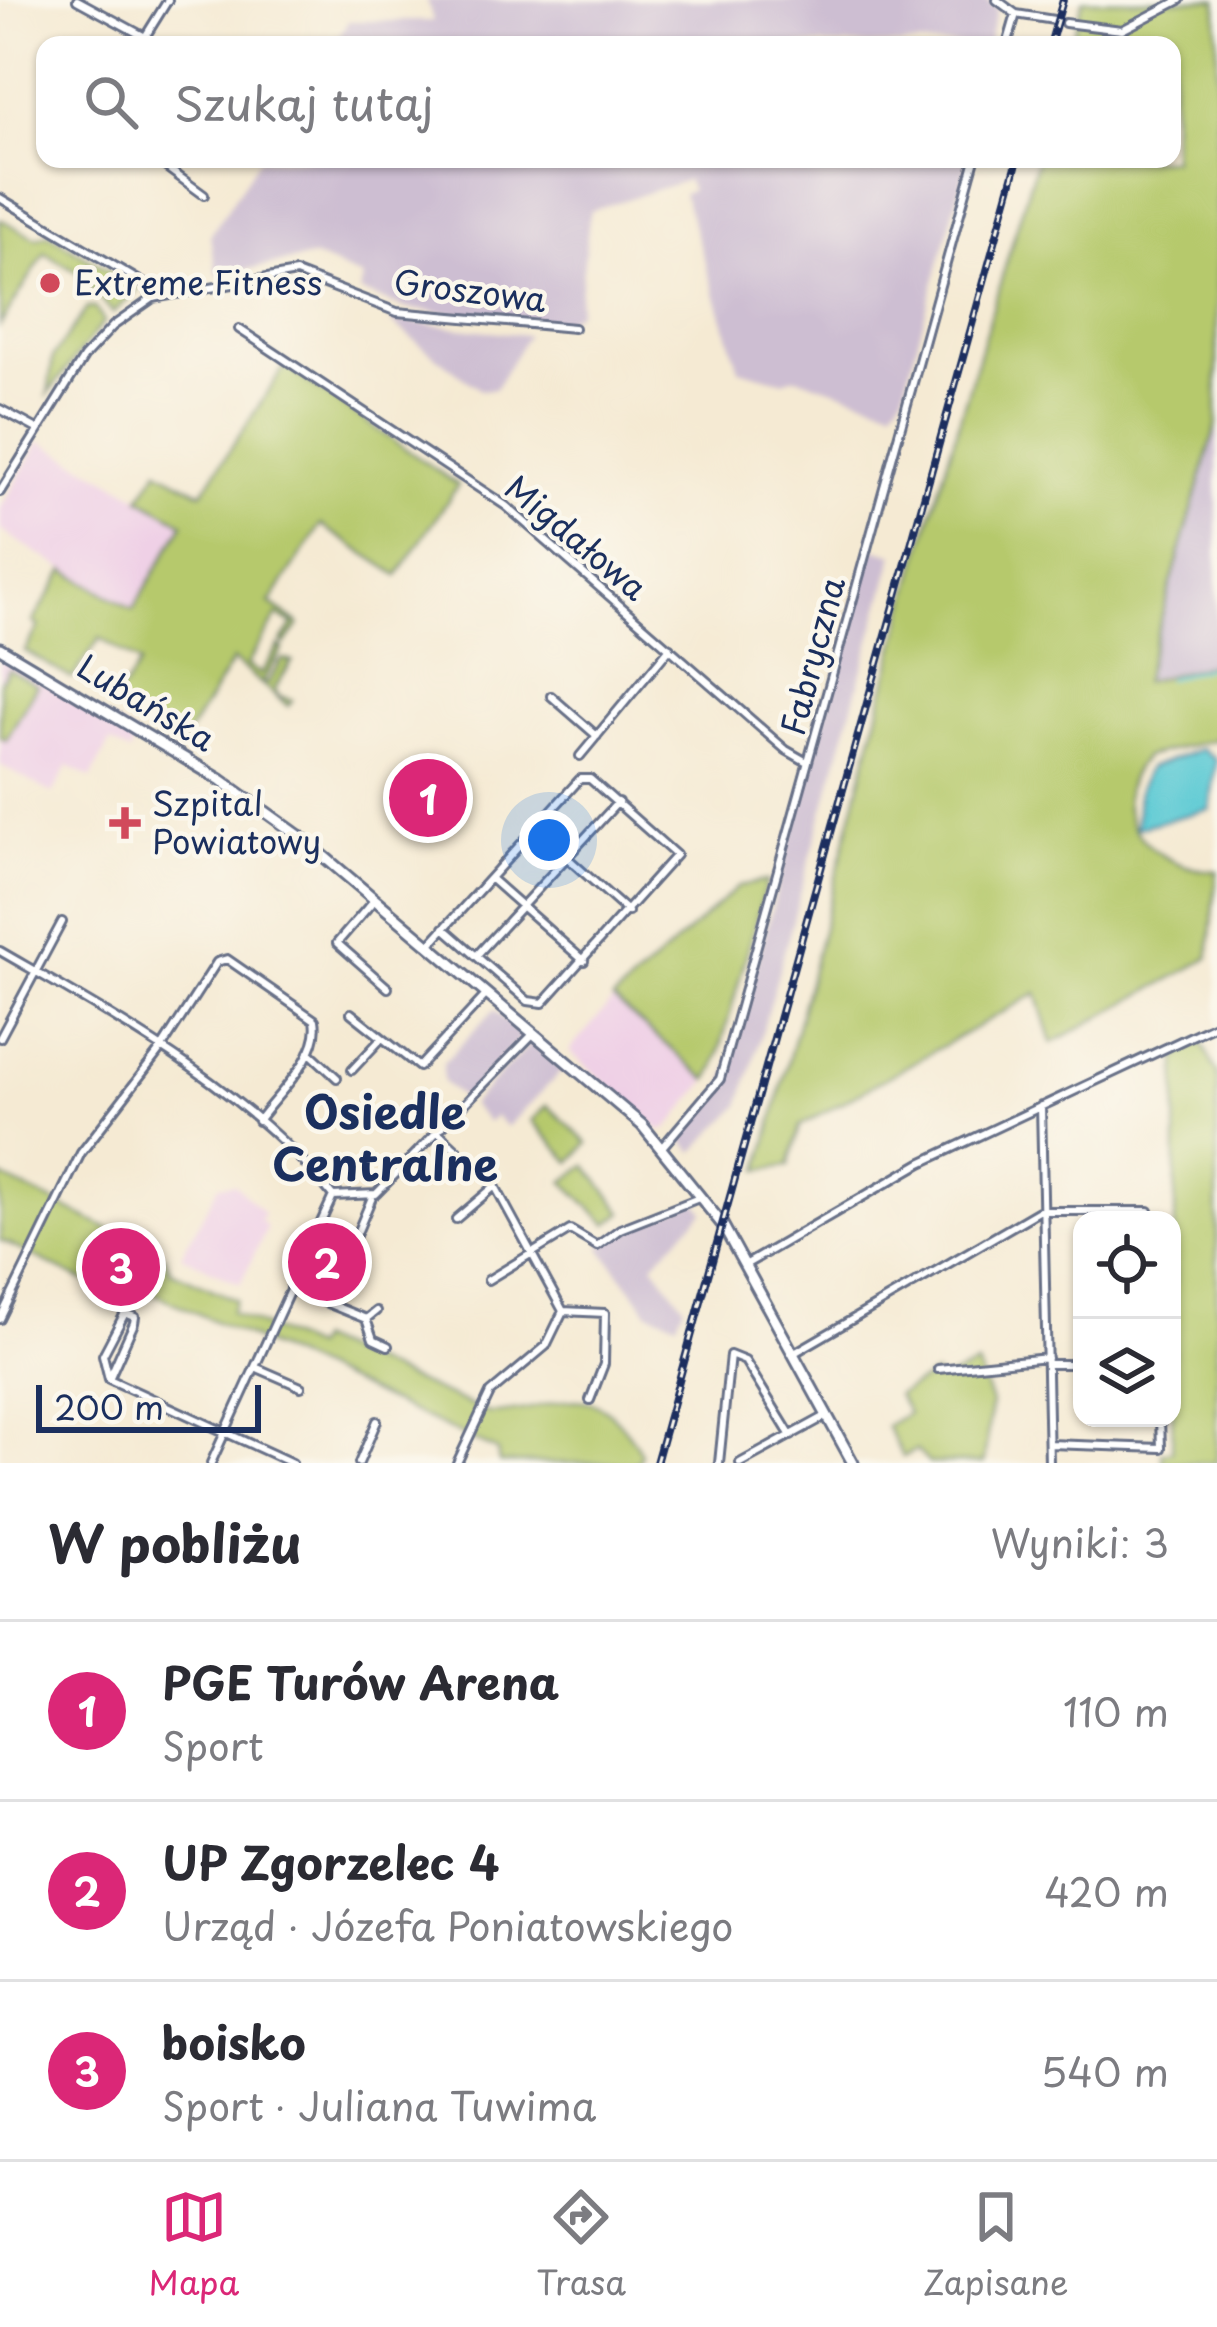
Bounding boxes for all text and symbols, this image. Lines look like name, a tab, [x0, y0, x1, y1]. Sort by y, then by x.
search box	[36, 36, 1181, 168]
text: Szukaj tutaj	[174, 68, 434, 136]
icon: search	[78, 69, 144, 135]
street label: Groszowa	[391, 255, 550, 323]
place label: Extreme Fitness	[74, 256, 322, 306]
marker: Extreme Fitness	[37, 270, 63, 296]
street label: Migdałowa	[495, 462, 660, 611]
street label: Fabryczna	[766, 570, 856, 740]
street label: Lubańska	[69, 640, 226, 762]
pin: 1	[389, 753, 467, 843]
place label: Szpital Powiatowy	[152, 777, 321, 865]
marker: Szpital Powiatowy	[109, 807, 141, 839]
your location	[519, 810, 579, 870]
district label: Osiedle Centralne	[272, 1076, 498, 1196]
map controls	[1073, 1211, 1181, 1427]
button: locate	[1073, 1211, 1181, 1319]
pin: 2	[288, 1217, 366, 1307]
pin: 3	[82, 1222, 160, 1312]
button: layers	[1073, 1319, 1181, 1427]
scale bar	[36, 1379, 261, 1432]
text: 200 m	[54, 1381, 164, 1431]
text: W pobliżu	[48, 1503, 302, 1580]
text: Wyniki: 3	[990, 1512, 1169, 1571]
text: PGE Turów Arena	[162, 1647, 559, 1715]
text: 1	[78, 1681, 96, 1740]
text: 110 m	[1063, 1681, 1169, 1740]
text: Sport	[162, 1715, 264, 1774]
text: UP Zgorzelec 4	[162, 1827, 500, 1895]
text: 2	[73, 1861, 101, 1920]
text: 420 m	[1044, 1861, 1169, 1920]
text: Urząd · Józefa Poniatowskiego	[162, 1895, 733, 1954]
text: boisko	[162, 2007, 306, 2075]
text: 3	[74, 2041, 100, 2100]
text: 540 m	[1040, 2041, 1169, 2100]
text: Sport · Juliana Tuwima	[162, 2075, 596, 2134]
tab: Mapa	[149, 2184, 239, 2306]
tab: Trasa	[536, 2184, 626, 2306]
tab: Zapisane	[923, 2184, 1068, 2306]

